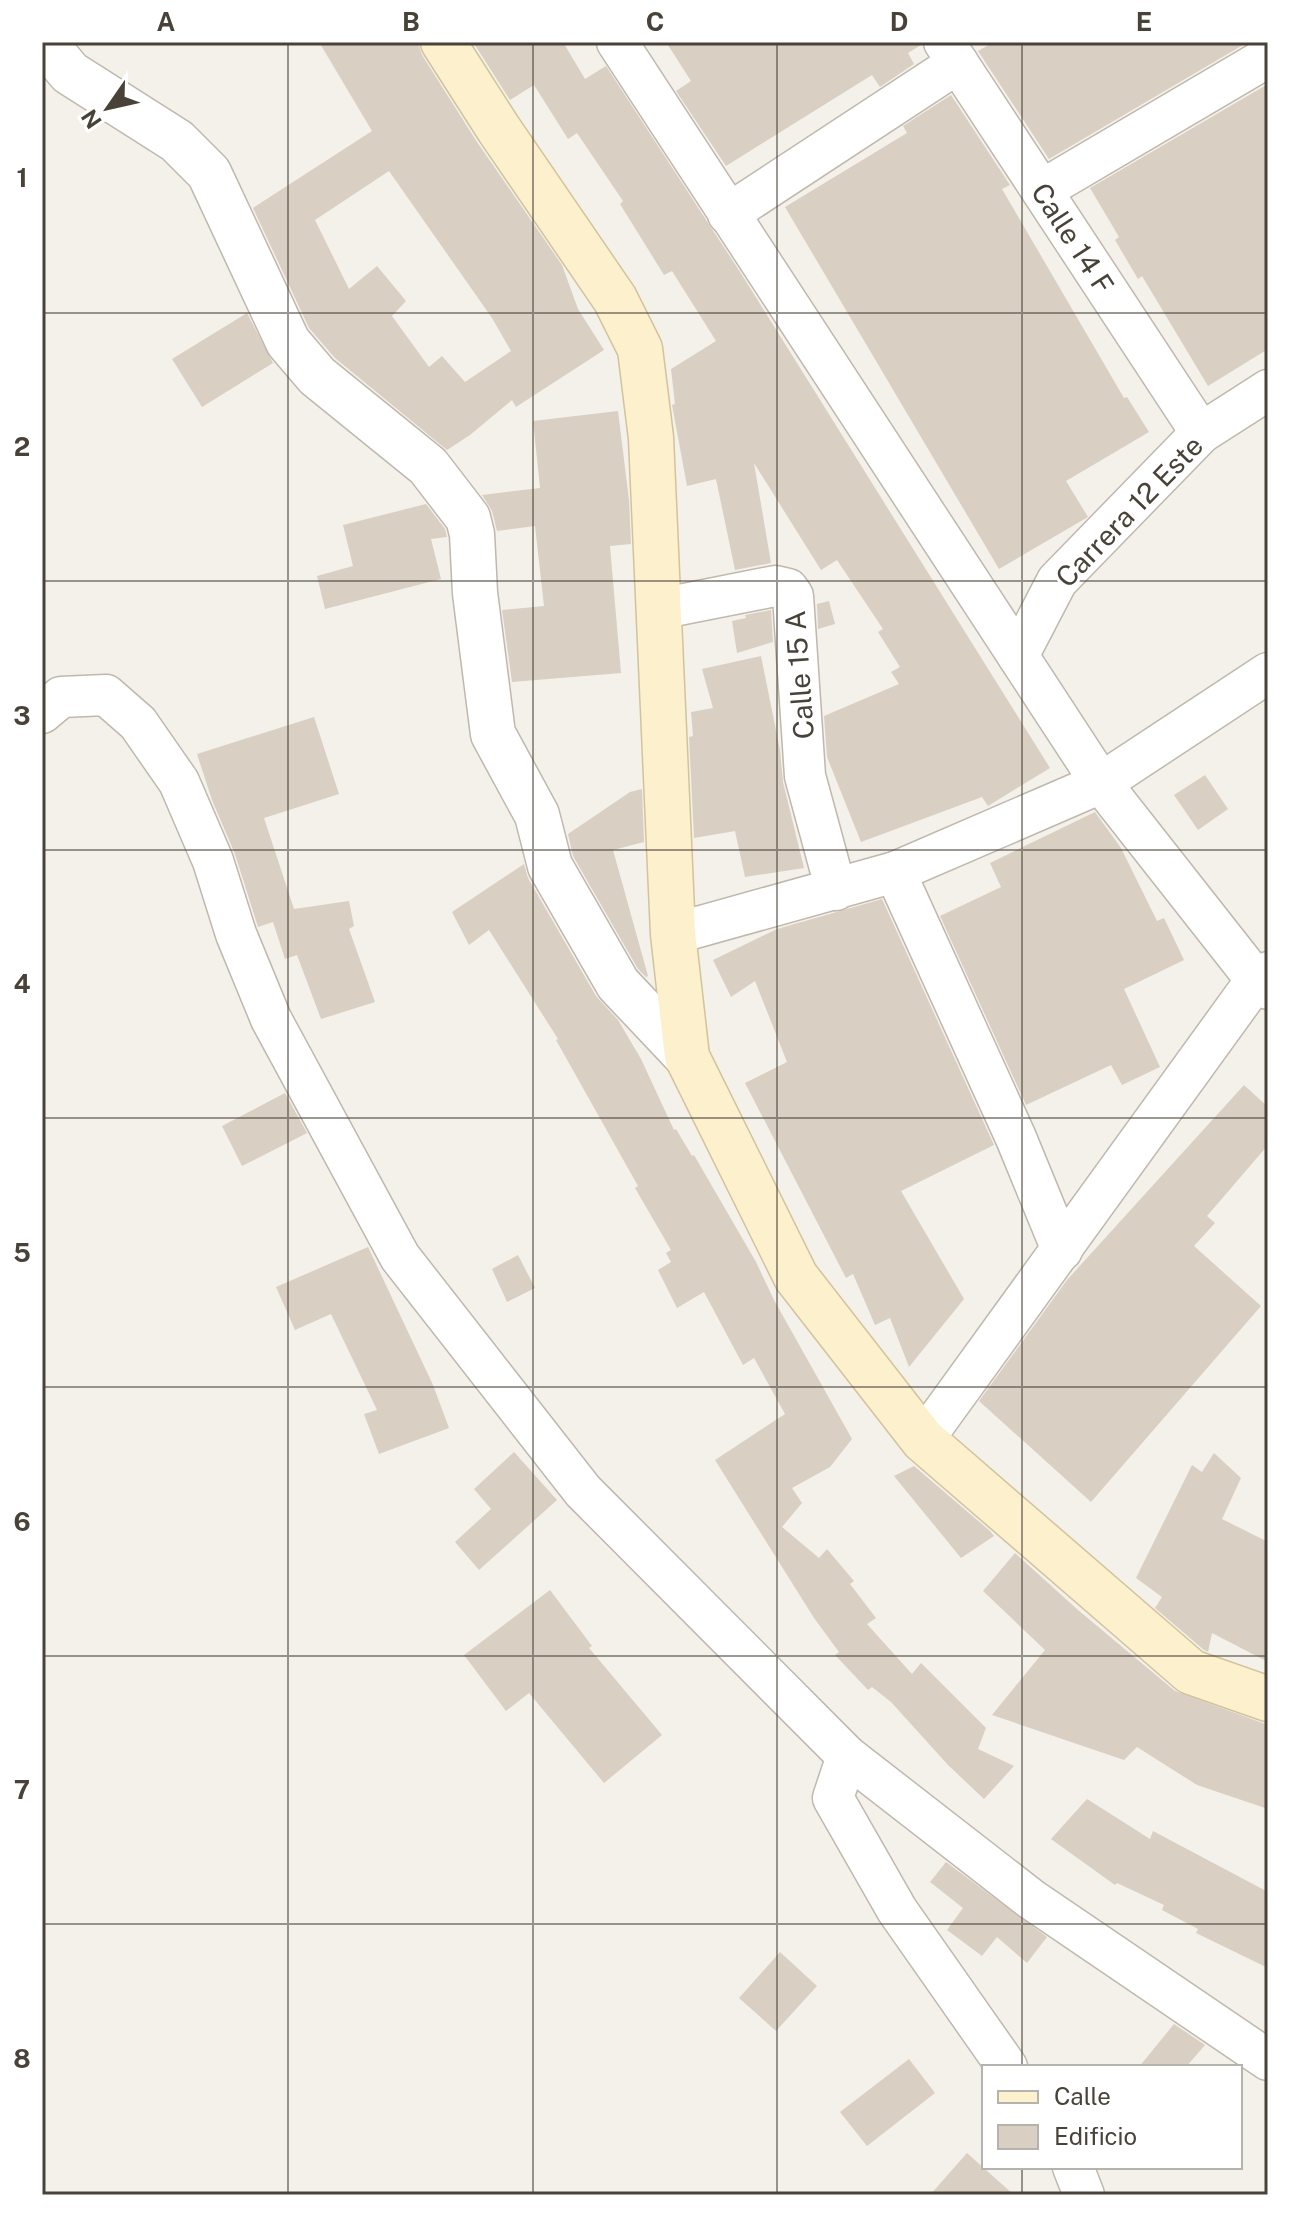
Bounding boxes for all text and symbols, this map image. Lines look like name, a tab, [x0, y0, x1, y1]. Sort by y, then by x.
text: A	[157, 6, 176, 37]
text: B	[402, 6, 420, 37]
text: C	[646, 6, 664, 37]
text: D	[890, 6, 908, 37]
text: E	[1136, 6, 1152, 37]
north arrow	[68, 68, 148, 148]
text: N	[76, 105, 107, 134]
text: 1	[16, 162, 28, 193]
street label: Calle 14 F	[1025, 176, 1121, 300]
street label: Carrera 12 Este	[1049, 429, 1209, 593]
text: 2	[14, 431, 30, 462]
street label: Calle 15 A	[778, 610, 820, 740]
text: 3	[13, 700, 31, 731]
text: 4	[13, 968, 31, 999]
text: 5	[13, 1237, 31, 1268]
text: 6	[13, 1506, 31, 1537]
text: 7	[14, 1774, 30, 1805]
text: 8	[13, 2043, 31, 2074]
legend	[982, 2065, 1242, 2169]
text: Calle	[1054, 2082, 1111, 2110]
text: Edificio	[1054, 2122, 1137, 2150]

